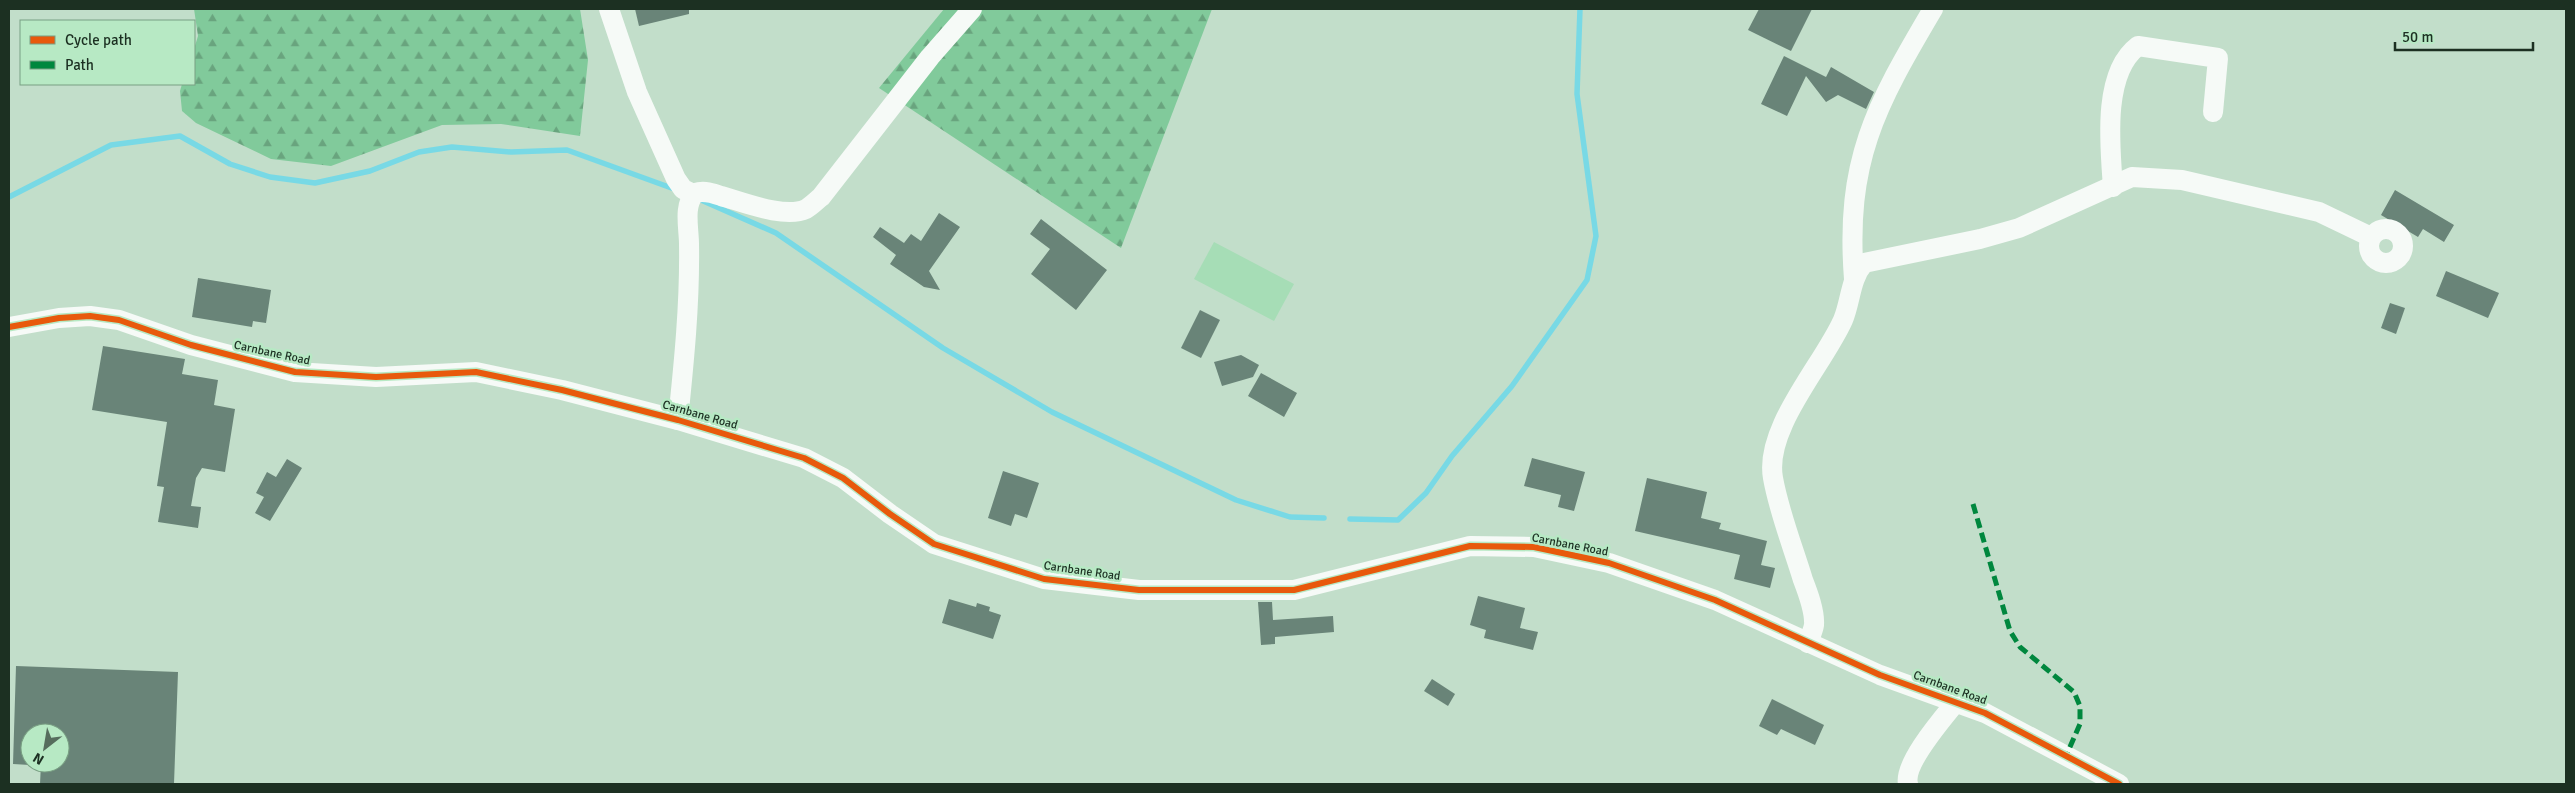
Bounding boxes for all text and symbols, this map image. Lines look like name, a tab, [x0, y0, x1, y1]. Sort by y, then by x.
legend	[20, 20, 195, 85]
scale bar	[2395, 20, 2532, 52]
text: 50 m	[2402, 28, 2433, 46]
text: Cycle path	[65, 31, 132, 49]
text: Path	[65, 56, 94, 74]
street label: Carnbane Road	[233, 338, 311, 368]
street label: Carnbane Road	[661, 397, 739, 433]
street label: Carnbane Road	[1531, 530, 1609, 560]
street label: Carnbane Road	[1043, 558, 1121, 584]
street label: Carnbane Road	[1911, 668, 1989, 708]
north arrow	[20, 723, 70, 773]
text: N	[30, 749, 47, 769]

